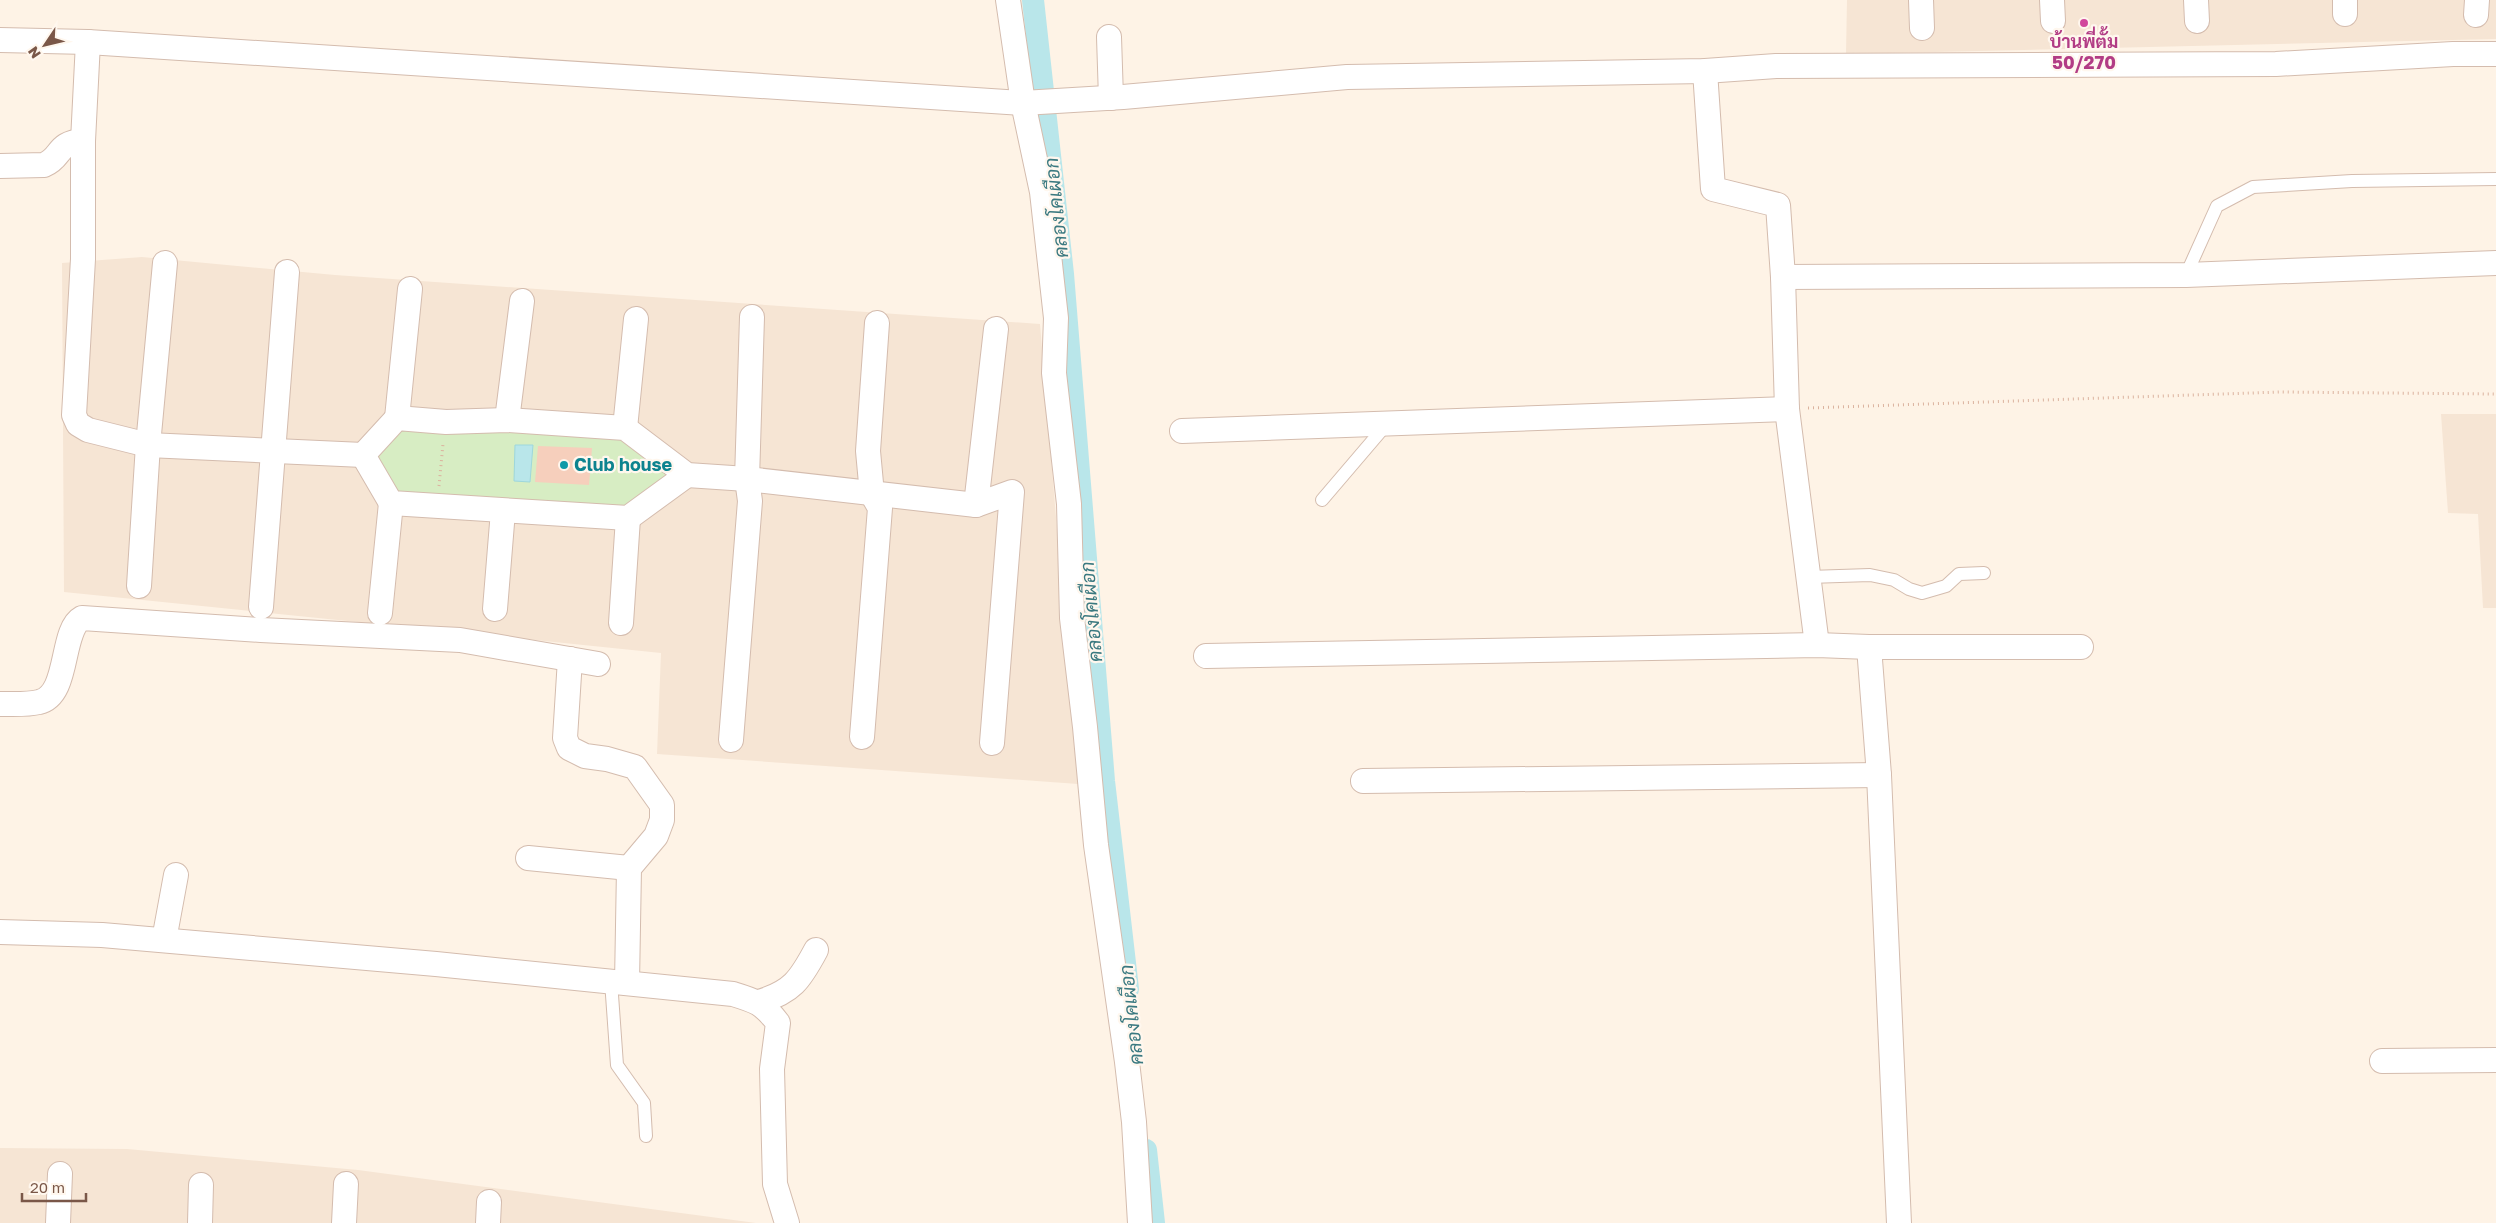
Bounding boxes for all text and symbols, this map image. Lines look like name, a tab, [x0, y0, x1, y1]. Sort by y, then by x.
marker: บ้านพี่ตั้ม 50/270	[2078, 17, 2090, 29]
north arrow	[20, 20, 70, 70]
place label: บ้านพี่ตั้ม 50/270	[2050, 26, 2118, 73]
text: N	[24, 44, 44, 62]
water label: คลองโคเผือก	[1039, 157, 1072, 259]
place label: Club house	[574, 453, 673, 475]
marker: Club house	[558, 459, 570, 471]
water label: คลองโคเผือก	[1075, 561, 1106, 663]
water label: คลองโคเผือก	[1114, 964, 1147, 1066]
scale bar	[22, 1170, 86, 1202]
text: 20 m	[30, 1178, 65, 1196]

